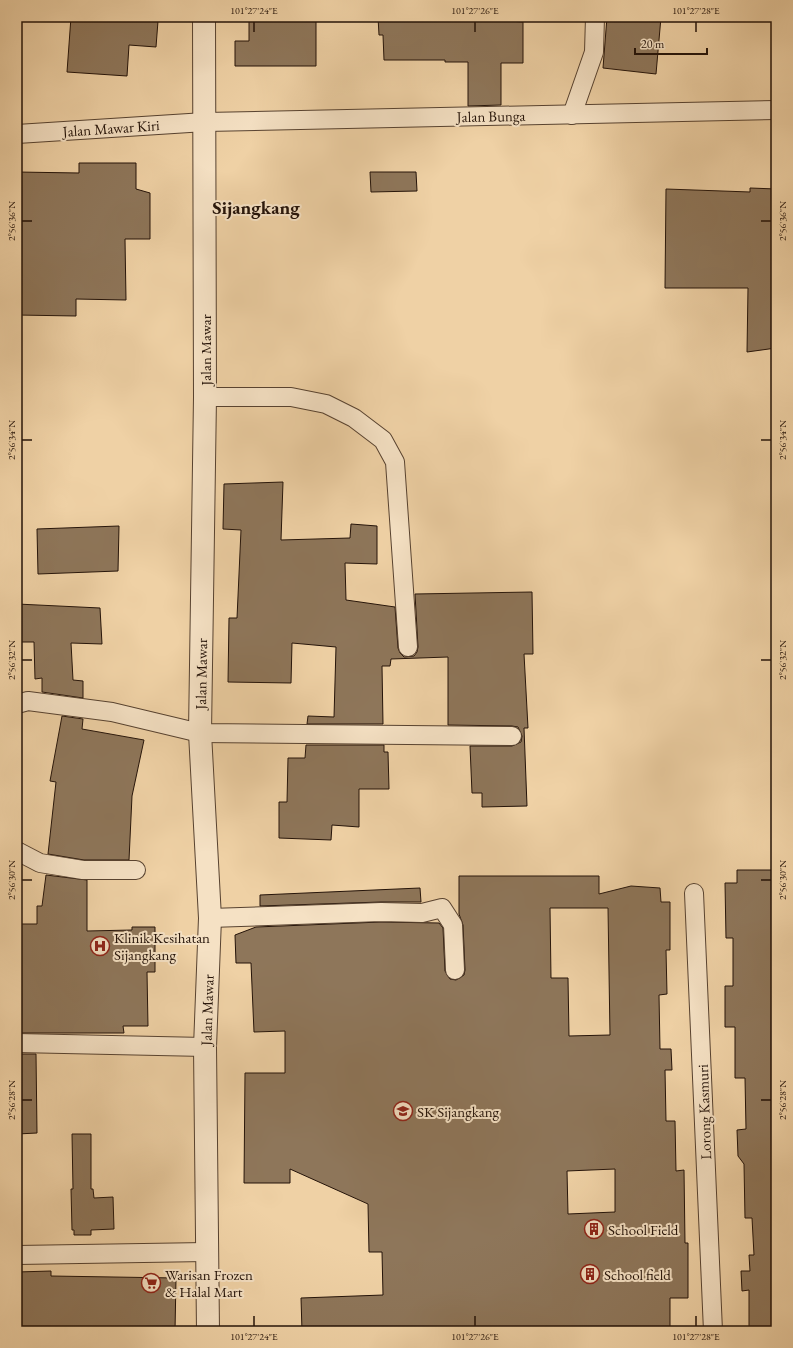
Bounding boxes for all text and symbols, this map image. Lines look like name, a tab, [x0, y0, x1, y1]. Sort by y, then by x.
text: 101°27'24"E	[230, 4, 278, 17]
text: 101°27'26"E	[451, 4, 499, 17]
text: 101°27'28"E	[672, 4, 720, 17]
scale bar	[635, 30, 707, 56]
text: 20 m	[641, 36, 665, 52]
street label: Jalan Bunga	[454, 106, 526, 126]
street label: Jalan Mawar Kiri	[60, 115, 160, 141]
district label: Sijangkang	[212, 195, 300, 220]
text: 2°56'36"N	[5, 201, 18, 241]
text: 2°56'36"N	[776, 201, 789, 241]
street label: Jalan Mawar	[196, 314, 215, 388]
text: 2°56'34"N	[5, 420, 18, 460]
text: 2°56'34"N	[776, 420, 789, 460]
street label: Jalan Mawar	[191, 638, 211, 712]
text: 2°56'32"N	[5, 640, 18, 680]
text: 2°56'32"N	[776, 640, 789, 680]
text: 2°56'30"N	[5, 860, 18, 900]
text: 2°56'30"N	[776, 860, 789, 900]
place label: Klinik Kesihatan Sijangkang	[114, 928, 210, 964]
hospital icon: Klinik Kesihatan Sijangkang	[89, 935, 111, 957]
street label: Jalan Mawar	[196, 974, 218, 1048]
street label: Lorong Kasmuri	[693, 1064, 715, 1160]
text: 2°56'28"N	[5, 1080, 18, 1120]
text: 2°56'28"N	[776, 1080, 789, 1120]
school or university icon: SK Sijangkang	[392, 1100, 414, 1122]
place label: SK Sijangkang	[417, 1102, 500, 1121]
building icon: School Field	[583, 1218, 605, 1240]
place label: School Field	[608, 1220, 679, 1239]
building icon: School field	[579, 1263, 601, 1285]
place label: Warisan Frozen & Halal Mart	[165, 1265, 253, 1301]
place label: School field	[604, 1265, 671, 1284]
supermarket icon: Warisan Frozen & Halal Mart	[140, 1272, 162, 1294]
text: 101°27'24"E	[230, 1330, 278, 1343]
text: 101°27'26"E	[451, 1330, 499, 1343]
text: 101°27'28"E	[672, 1330, 720, 1343]

